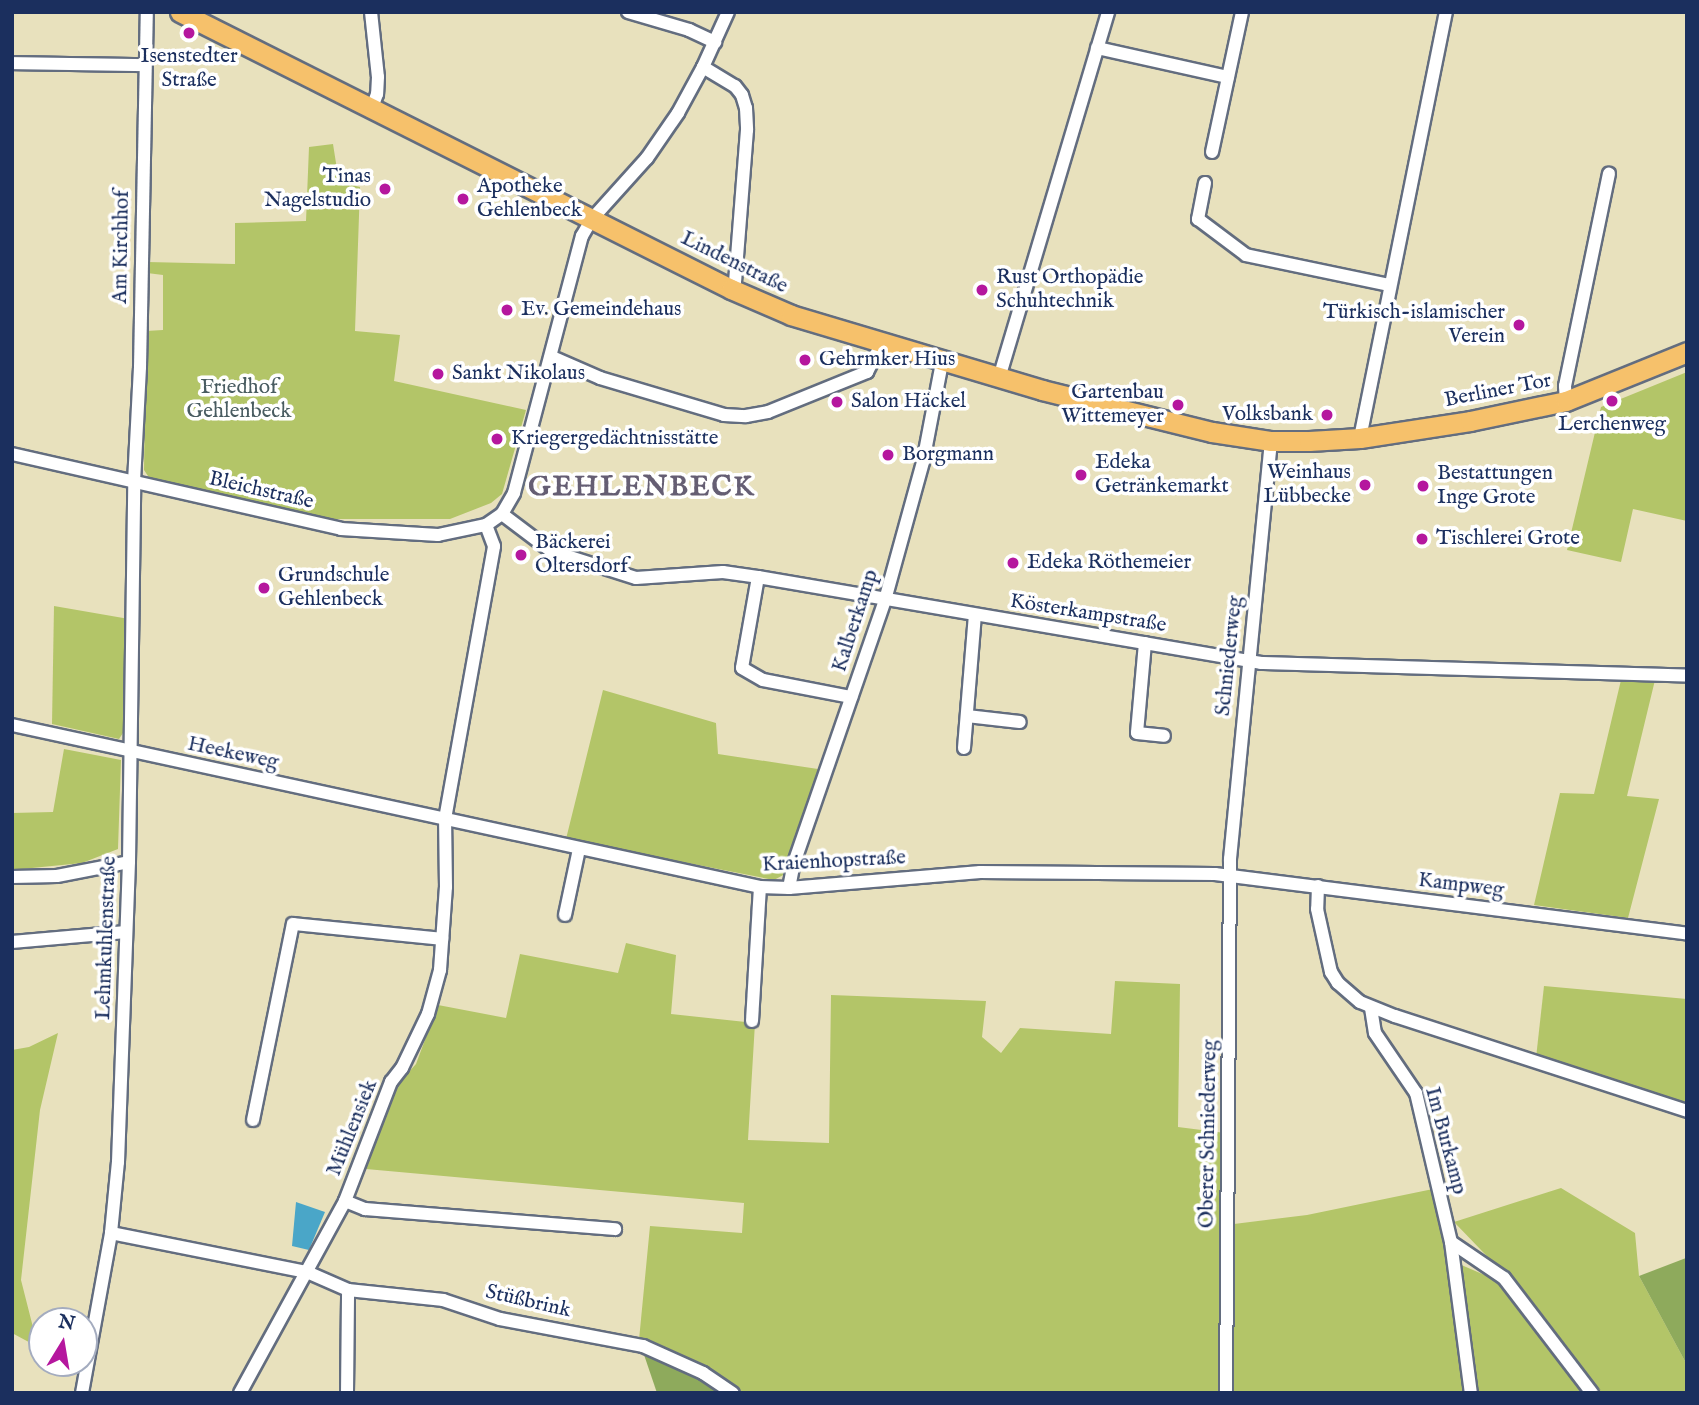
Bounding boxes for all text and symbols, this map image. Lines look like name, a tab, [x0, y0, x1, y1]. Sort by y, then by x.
marker: Isenstedter Straße	[181, 25, 197, 41]
place label: Isenstedter Straße	[140, 44, 238, 94]
place label: Tinas Nagelstudio	[264, 164, 371, 214]
place label: Apotheke Gehlenbeck	[477, 174, 582, 224]
marker: Tinas Nagelstudio	[377, 181, 393, 197]
street label: Am Kirchhof	[108, 190, 136, 304]
marker: Apotheke Gehlenbeck	[455, 191, 471, 207]
street label: Lindenstraße	[677, 226, 791, 300]
place label: Rust Orthopädie Schuhtechnik	[996, 265, 1143, 315]
marker: Rust Orthopädie Schuhtechnik	[974, 282, 990, 298]
place label: Ev. Gemeindehaus	[521, 297, 681, 323]
place label: Türkisch-islamischer Verein	[1323, 300, 1505, 350]
marker: Ev. Gemeindehaus	[499, 302, 515, 318]
marker: Türkisch-islamischer Verein	[1511, 317, 1527, 333]
place label: Gehrmker Hius	[819, 347, 955, 373]
marker: Gehrmker Hius	[797, 352, 813, 368]
place label: Sankt Nikolaus	[452, 361, 585, 387]
marker: Sankt Nikolaus	[430, 366, 446, 382]
street label: Berliner Tor	[1443, 368, 1553, 414]
park label: Friedhof Gehlenbeck	[186, 375, 292, 425]
place label: Gartenbau Wittemeyer	[1061, 380, 1164, 430]
place label: Salon Häckel	[851, 389, 966, 415]
marker: Lerchenweg	[1604, 393, 1620, 409]
marker: Salon Häckel	[829, 394, 845, 410]
marker: Gartenbau Wittemeyer	[1170, 397, 1186, 413]
place label: Volksbank	[1222, 402, 1313, 428]
marker: Volksbank	[1319, 407, 1335, 423]
place label: Lerchenweg	[1558, 412, 1666, 438]
place label: Kriegergedächtnisstätte	[511, 426, 718, 452]
marker: Kriegergedächtnisstätte	[489, 431, 505, 447]
place label: Borgmann	[902, 442, 994, 468]
marker: Borgmann	[880, 447, 896, 463]
place label: Edeka Getränkemarkt	[1095, 450, 1229, 500]
place label: Weinhaus Lübbecke	[1263, 460, 1351, 510]
place label: Bestattungen Inge Grote	[1437, 461, 1553, 511]
street label: Bleichstraße	[206, 467, 316, 515]
marker: Edeka Getränkemarkt	[1073, 467, 1089, 483]
district label: GEHLENBECK	[530, 471, 754, 505]
marker: Weinhaus Lübbecke	[1357, 477, 1373, 493]
marker: Bestattungen Inge Grote	[1415, 478, 1431, 494]
place label: Tischlerei Grote	[1436, 526, 1580, 552]
place label: Bäckerei Oltersdorf	[535, 530, 628, 580]
marker: Tischlerei Grote	[1414, 531, 1430, 547]
marker: Bäckerei Oltersdorf	[513, 547, 529, 563]
place label: Edeka Röthemeier	[1027, 550, 1191, 576]
marker: Edeka Röthemeier	[1005, 555, 1021, 571]
place label: Grundschule Gehlenbeck	[278, 563, 389, 613]
street label: Kalberkamp	[828, 566, 884, 676]
marker: Grundschule Gehlenbeck	[256, 580, 272, 596]
street label: Kösterkampstraße	[1008, 589, 1168, 639]
street label: Schniederweg	[1211, 595, 1249, 717]
street label: Heekeweg	[185, 732, 281, 776]
street label: Kraienhopstraße	[761, 846, 907, 878]
street label: Lehmkuhlenstraße	[92, 856, 122, 1020]
street label: Kampweg	[1417, 868, 1505, 904]
street label: Oberer Schniederweg	[1195, 1040, 1223, 1228]
street label: Mühlensiek	[322, 1076, 384, 1180]
street label: Im Burkamp	[1419, 1085, 1471, 1197]
street label: Stüßbrink	[483, 1280, 573, 1324]
north arrow	[28, 1307, 98, 1377]
text: N	[56, 1310, 77, 1337]

